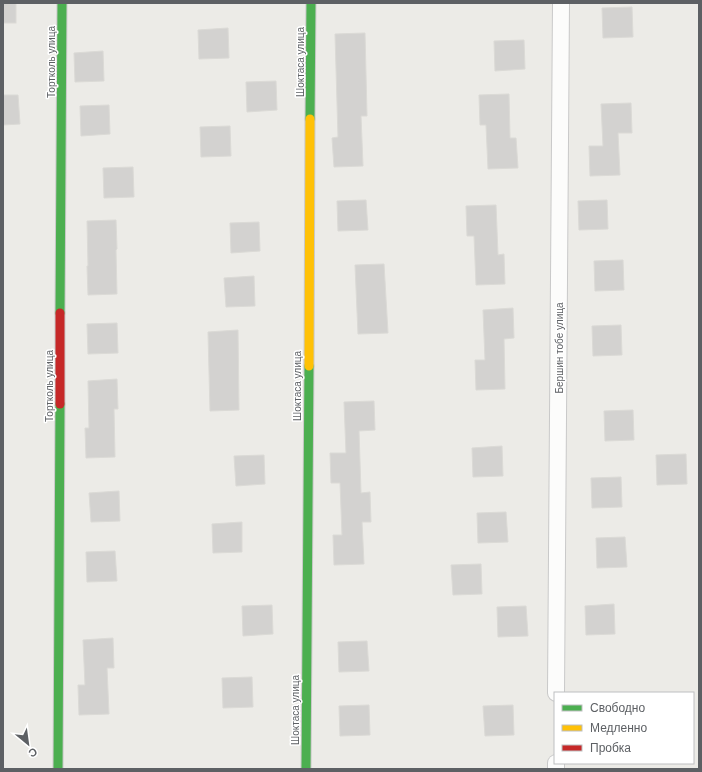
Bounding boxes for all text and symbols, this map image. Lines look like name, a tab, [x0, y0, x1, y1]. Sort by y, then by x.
street label: Тортколь улица	[46, 26, 57, 98]
street label: Шоктаса улица	[295, 27, 306, 97]
street label: Бершин тобе улица	[554, 302, 565, 394]
street label: Тортколь улица	[44, 350, 55, 422]
street label: Шоктаса улица	[292, 351, 303, 421]
street label: Шоктаса улица	[290, 675, 301, 745]
legend	[554, 692, 694, 764]
text: Свободно	[590, 701, 645, 715]
text: Медленно	[590, 721, 647, 735]
north arrow	[8, 724, 48, 764]
text: Пробка	[590, 741, 631, 755]
text: С	[26, 746, 39, 760]

